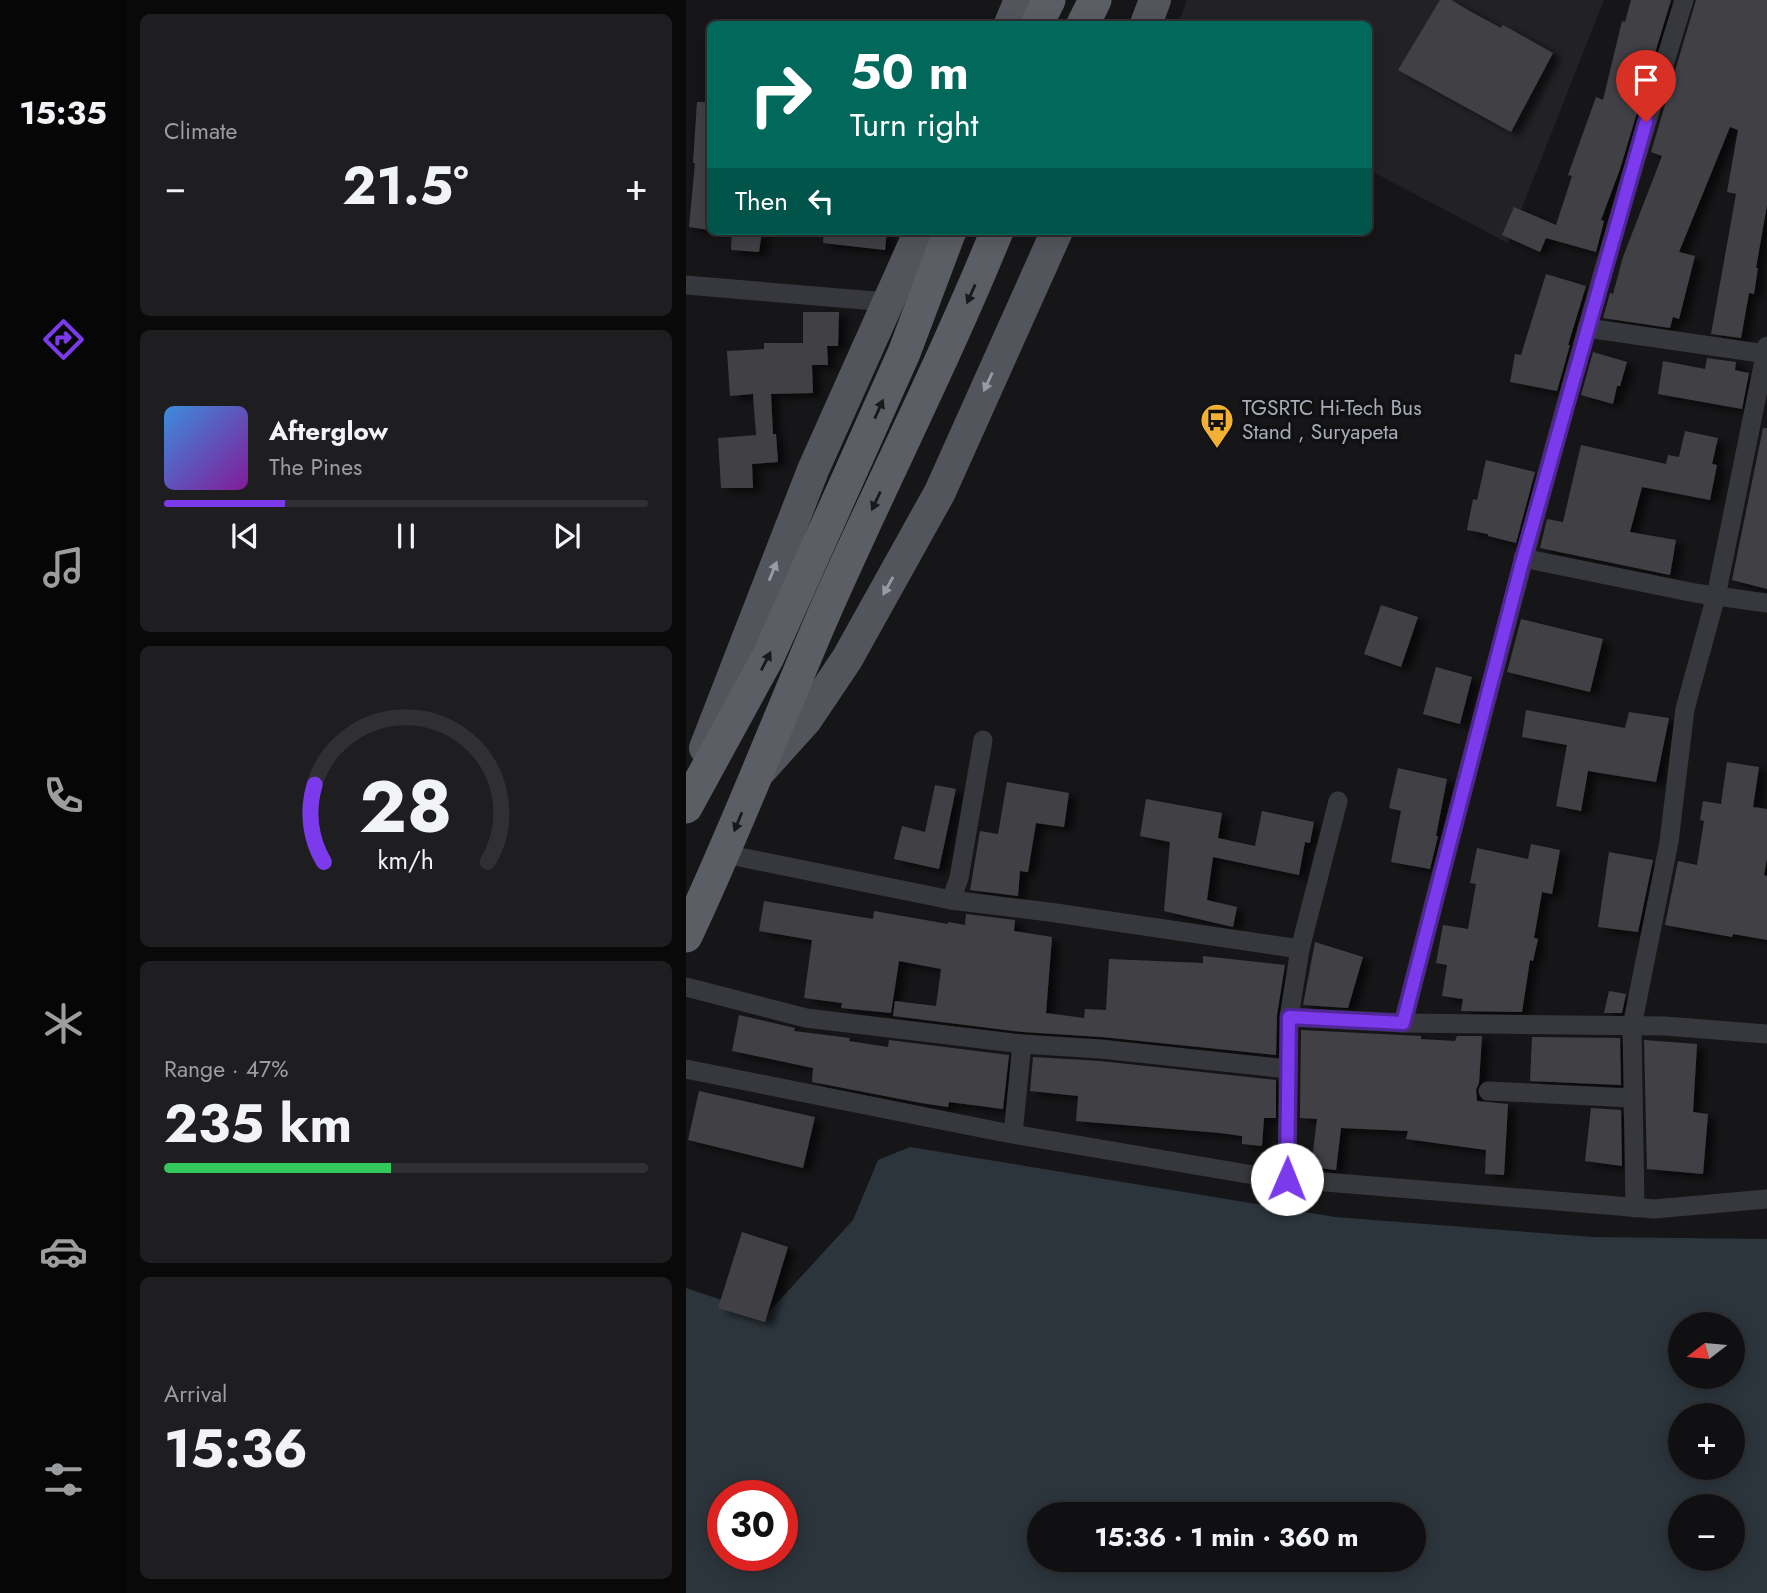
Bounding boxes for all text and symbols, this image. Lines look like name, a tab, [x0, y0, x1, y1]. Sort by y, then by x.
text: 50 m	[850, 37, 969, 107]
icon: right	[735, 49, 826, 140]
pin	[1616, 50, 1676, 122]
icon: arrive	[1627, 61, 1665, 99]
text: 15:35	[19, 90, 107, 136]
text: Turn right	[850, 102, 979, 148]
text: Climate	[164, 114, 237, 148]
text: 21.5°	[342, 148, 469, 224]
text: −	[164, 159, 186, 214]
text: +	[625, 159, 648, 214]
text: Then	[735, 182, 788, 220]
icon: left	[802, 182, 840, 220]
one-way arrow	[965, 284, 977, 304]
icon: directions	[39, 315, 88, 364]
one-way arrow	[982, 372, 994, 392]
place label: TGSRTC Hi-Tech Bus Stand , Suryapeta	[1242, 393, 1422, 447]
one-way arrow	[873, 399, 885, 419]
bus stop icon: TGSRTC Hi-Tech Bus Stand , Suryapeta	[1198, 401, 1236, 450]
text: Afterglow	[269, 412, 388, 450]
text: The Pines	[269, 450, 362, 484]
one-way arrow	[870, 491, 882, 511]
icon: previous	[226, 517, 264, 555]
icon: pause	[387, 517, 425, 555]
icon: next	[548, 517, 586, 555]
icon: music	[39, 543, 88, 592]
one-way arrow	[767, 560, 778, 581]
one-way arrow	[882, 576, 894, 596]
one-way arrow	[760, 651, 771, 671]
text: 28	[359, 755, 453, 860]
icon: phone	[39, 771, 88, 820]
one-way arrow	[732, 812, 743, 833]
text: km/h	[378, 842, 434, 878]
icon: climate	[39, 999, 88, 1048]
text: Range · 47%	[164, 1052, 288, 1086]
text: 235 km	[164, 1086, 352, 1162]
position arrow	[1250, 1142, 1324, 1216]
icon: car	[39, 1227, 88, 1276]
north arrow	[1668, 1312, 1745, 1390]
map controls	[1668, 1312, 1745, 1571]
text: Arrival	[164, 1377, 227, 1411]
button: +	[1668, 1403, 1745, 1480]
text: 15:36	[164, 1411, 308, 1487]
icon: filters	[39, 1455, 88, 1504]
speed limit sign: 30	[707, 1480, 798, 1571]
button: −	[1668, 1494, 1745, 1571]
text: 15:36 · 1 min · 360 m	[1094, 1518, 1359, 1556]

